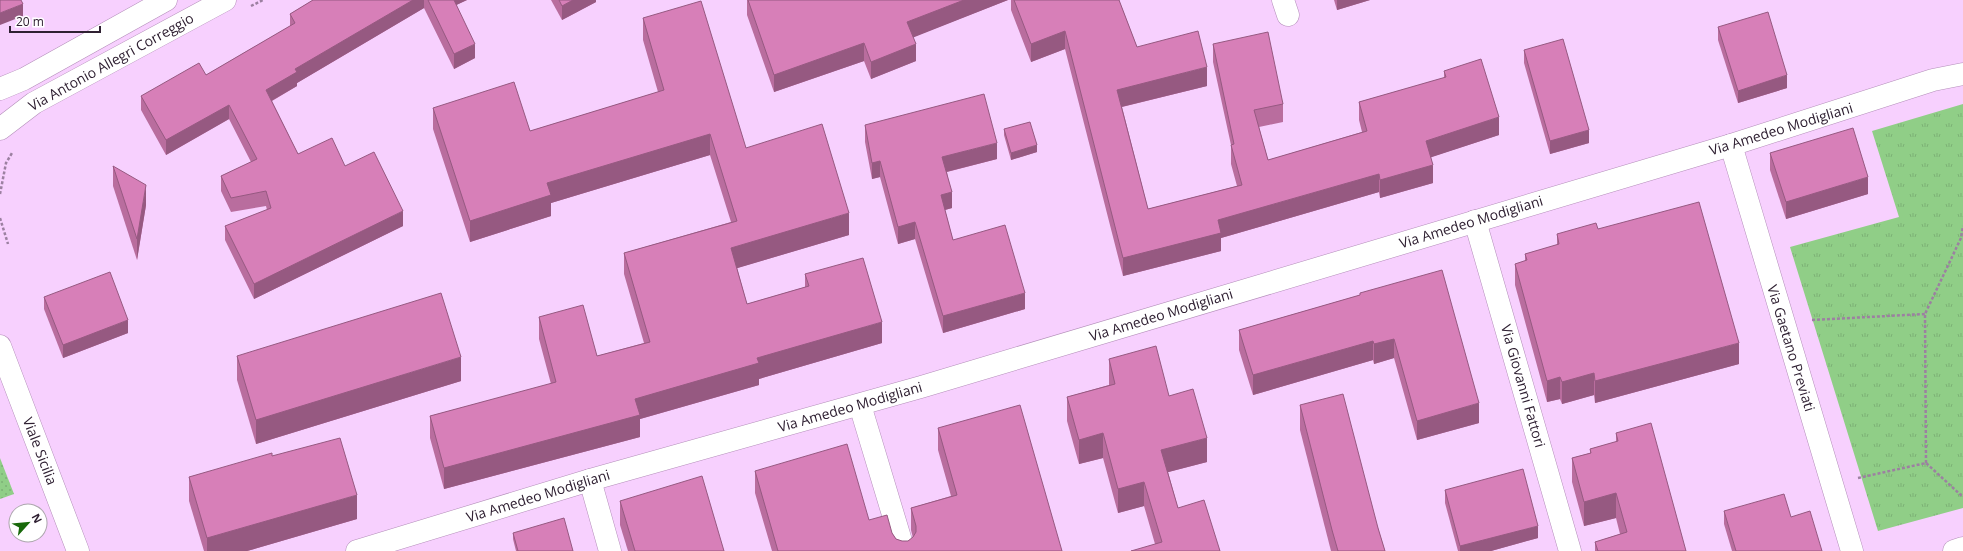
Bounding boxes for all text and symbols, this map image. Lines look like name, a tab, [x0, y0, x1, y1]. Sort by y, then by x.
scale bar	[10, 8, 100, 34]
street label: Via Antonio Allegri Correggio	[25, 8, 197, 115]
text: 20 m	[16, 13, 44, 30]
street label: Via Amedeo Modigliani	[1707, 98, 1855, 159]
street label: Via Amedeo Modigliani	[1397, 191, 1545, 252]
street label: Via Gaetano Previati	[1763, 282, 1820, 413]
street label: Via Amedeo Modigliani	[1087, 284, 1235, 345]
street label: Via Giovanni Fattori	[1497, 322, 1550, 450]
street label: Via Amedeo Modigliani	[776, 377, 924, 436]
street label: Viale Sicilia	[19, 414, 62, 487]
street label: Via Amedeo Modigliani	[464, 465, 612, 526]
north arrow	[8, 503, 48, 543]
text: N	[29, 511, 46, 526]

